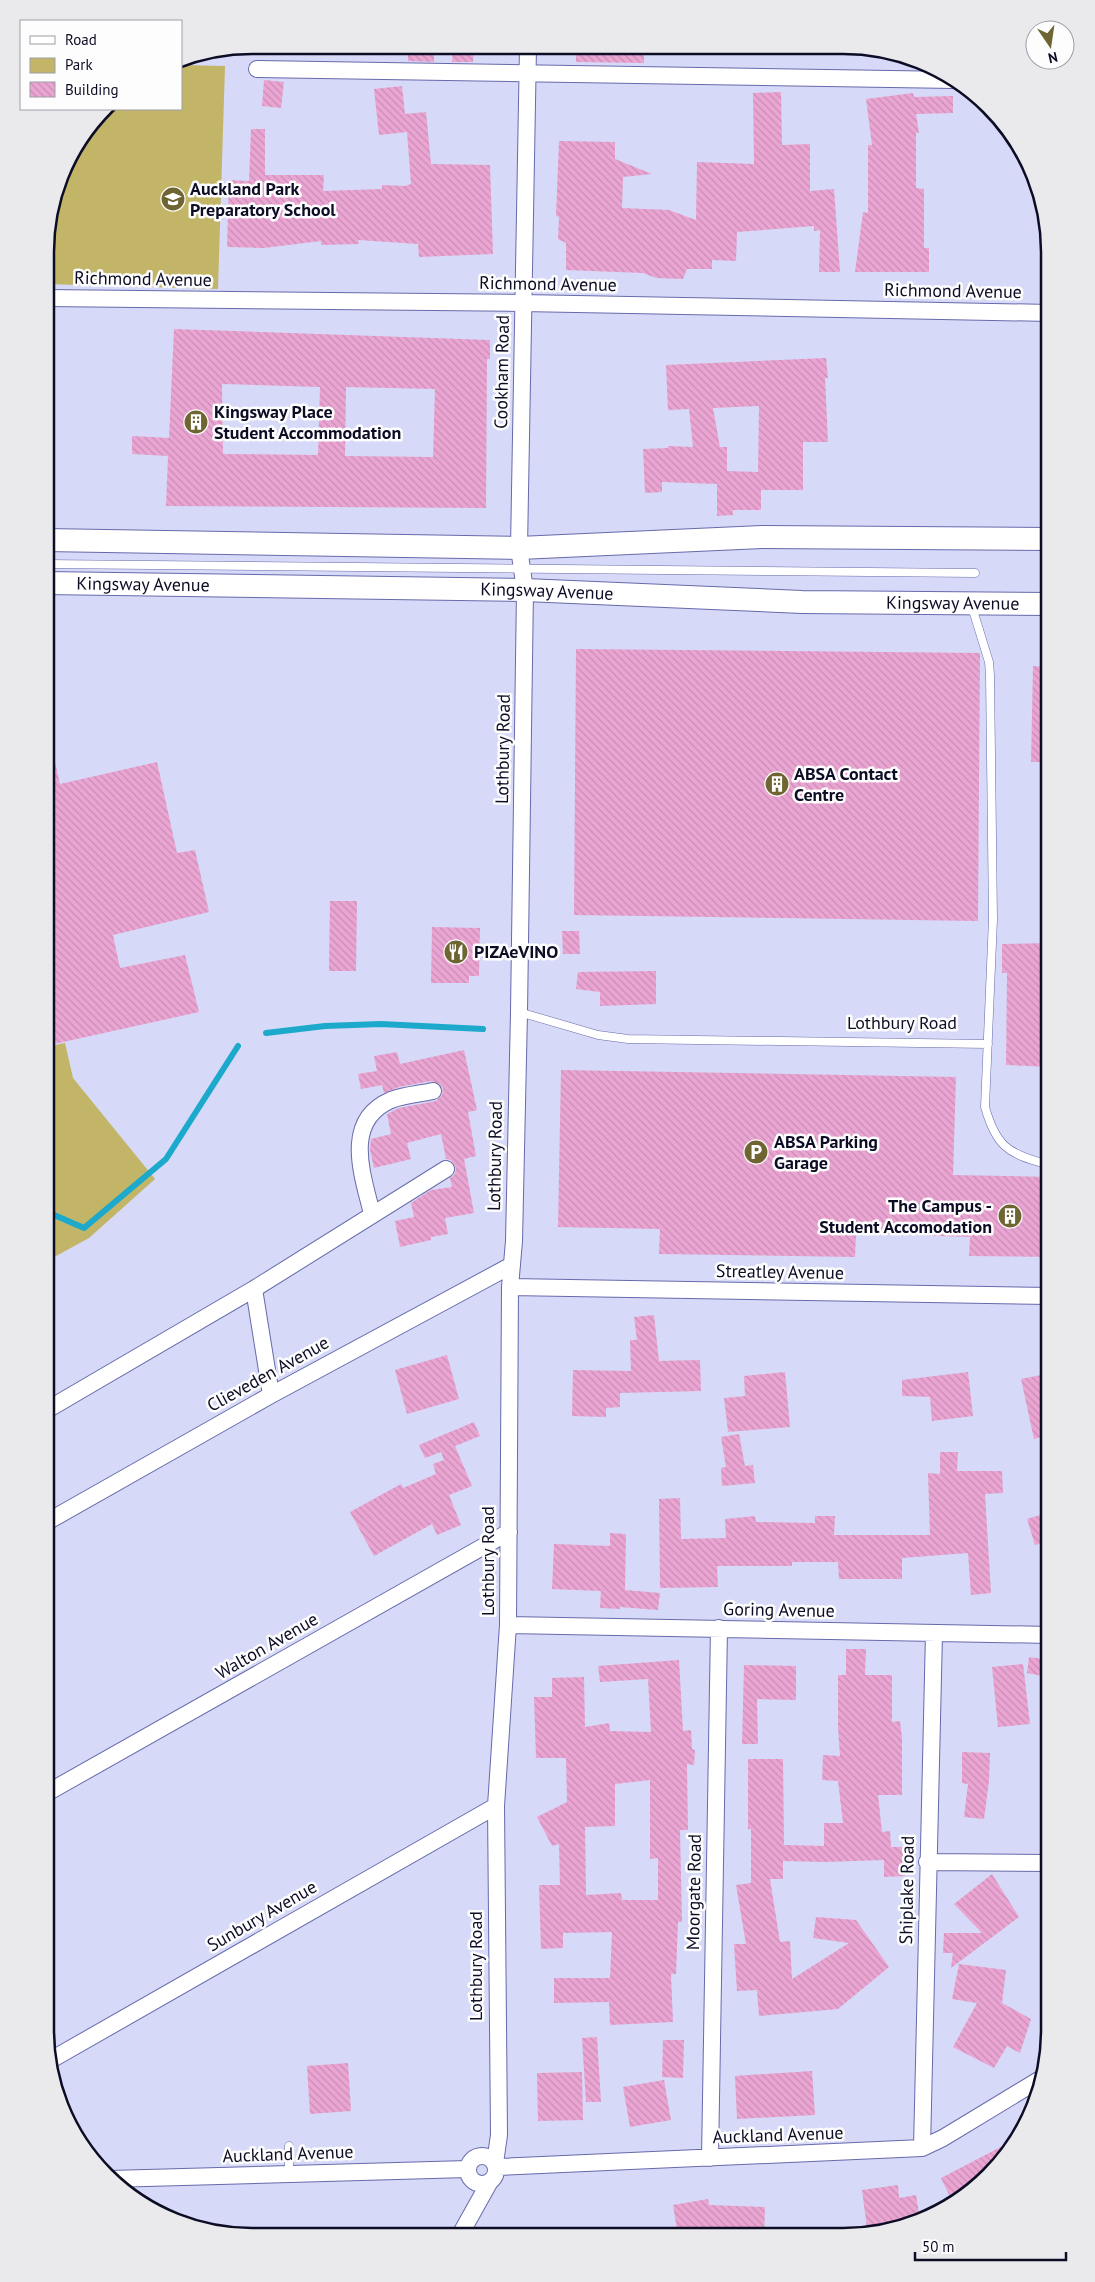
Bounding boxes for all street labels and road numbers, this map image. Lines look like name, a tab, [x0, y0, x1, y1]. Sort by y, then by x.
street label: Richmond Avenue	[74, 266, 212, 291]
street label: Richmond Avenue	[479, 271, 617, 296]
street label: Richmond Avenue	[884, 278, 1022, 303]
street label: Cookham Road	[489, 315, 514, 429]
street label: Kingsway Avenue	[76, 571, 210, 596]
street label: Kingsway Avenue	[480, 577, 614, 605]
street label: Kingsway Avenue	[886, 591, 1019, 615]
street label: Lothbury Road	[490, 694, 515, 804]
street label: Lothbury Road	[847, 1011, 957, 1034]
street label: Lothbury Road	[482, 1101, 507, 1211]
street label: Streatley Avenue	[716, 1259, 844, 1284]
street label: Clieveden Avenue	[203, 1331, 333, 1417]
street label: Lothbury Road	[476, 1506, 499, 1616]
street label: Goring Avenue	[723, 1597, 835, 1622]
street label: Walton Avenue	[212, 1607, 322, 1684]
street label: Moorgate Road	[681, 1834, 706, 1950]
street label: Shiplake Road	[894, 1835, 919, 1944]
street label: Sunbury Avenue	[203, 1875, 321, 1956]
street label: Lothbury Road	[464, 1911, 487, 2021]
street label: Auckland Avenue	[712, 2121, 844, 2148]
street label: Auckland Avenue	[222, 2140, 354, 2167]

